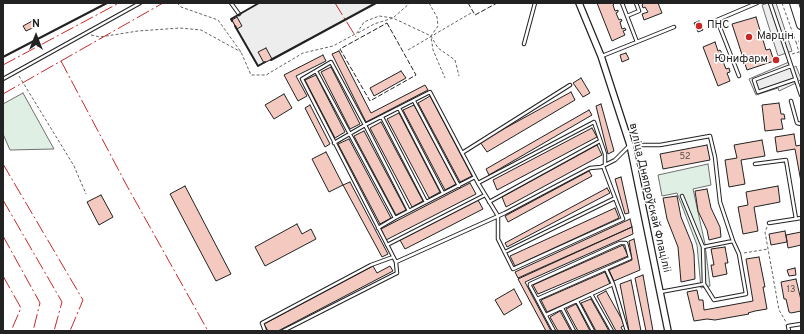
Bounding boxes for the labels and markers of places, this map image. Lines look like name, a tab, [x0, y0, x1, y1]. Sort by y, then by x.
place label: ПНС	[707, 19, 729, 33]
marker: ПНС	[694, 21, 704, 31]
place label: Марцін	[757, 30, 794, 44]
marker: Марцін	[744, 32, 754, 42]
place label: Юнифарм	[715, 53, 768, 67]
marker: Юнифарм	[771, 55, 781, 65]

